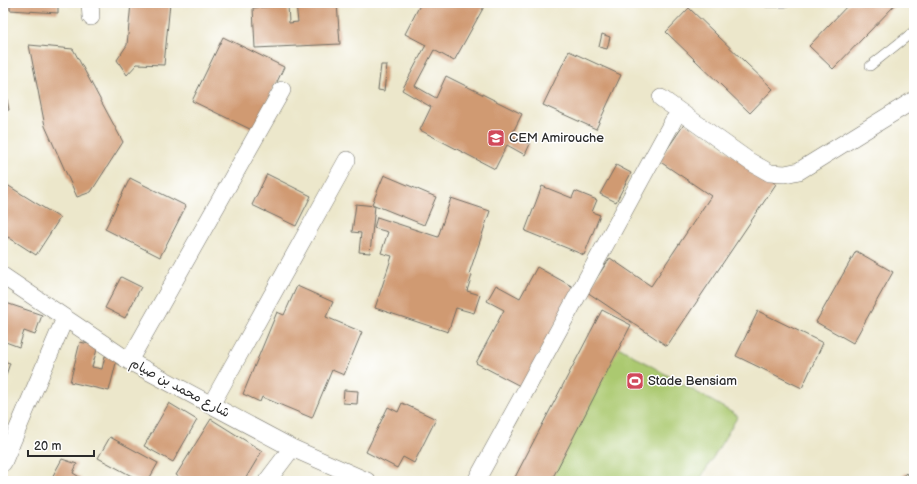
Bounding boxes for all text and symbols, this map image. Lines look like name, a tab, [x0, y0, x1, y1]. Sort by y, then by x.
school or university icon: CEM Amirouche	[486, 128, 506, 148]
place label: CEM Amirouche	[509, 130, 604, 146]
street label: شارع محمد بن صيام	[127, 355, 233, 423]
sports icon: Stade Bensiam	[625, 371, 645, 391]
place label: Stade Bensiam	[648, 373, 737, 389]
scale bar	[28, 432, 94, 458]
text: 20 m	[34, 439, 61, 454]

